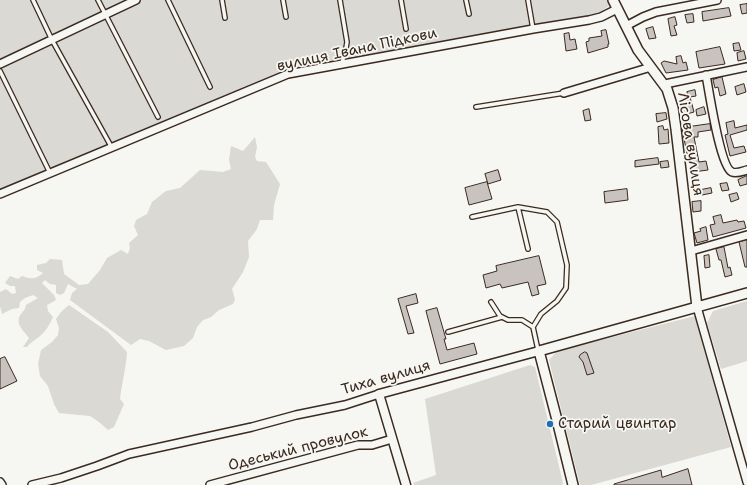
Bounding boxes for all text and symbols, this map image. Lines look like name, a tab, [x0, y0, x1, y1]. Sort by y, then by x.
street label: вулиця Івана Підкови	[275, 24, 439, 76]
street label: Лісова вулиця	[673, 91, 707, 197]
street label: Тиха вулиця	[339, 357, 433, 399]
place label: Старий цвинтар	[558, 415, 676, 433]
marker: Старий цвинтар	[545, 419, 555, 429]
street label: Одеський провулок	[226, 423, 370, 475]

